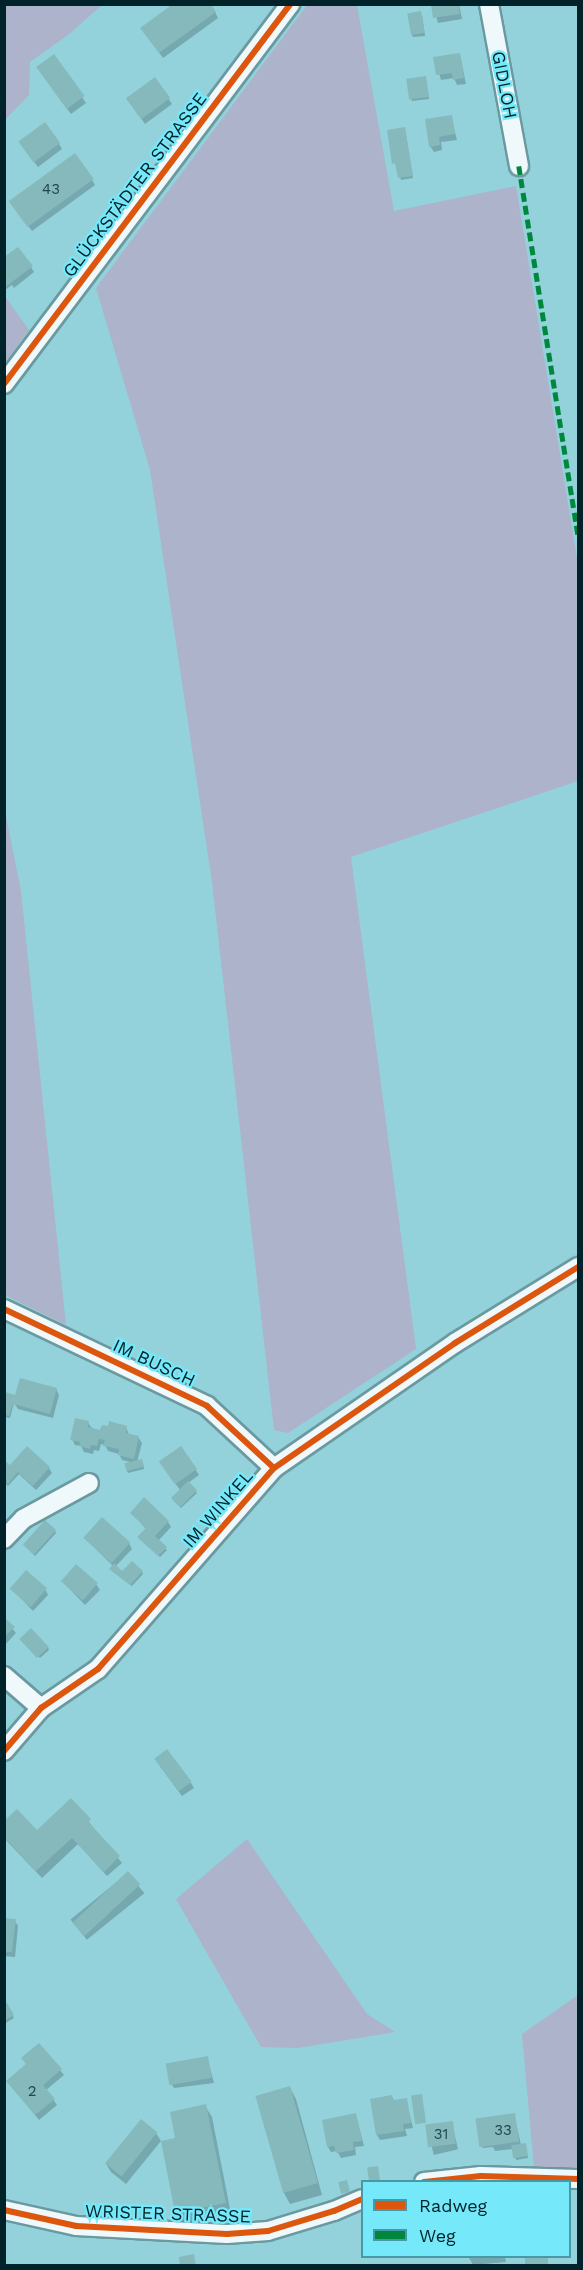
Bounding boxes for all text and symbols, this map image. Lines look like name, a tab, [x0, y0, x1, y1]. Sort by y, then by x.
street label: GIDLOH	[487, 49, 521, 121]
street label: GLÜCKSTÄDTER STRASSE	[59, 89, 211, 281]
house number: 43	[42, 181, 60, 199]
street label: IM BUSCH	[109, 1335, 199, 1391]
street label: IM WINKEL	[178, 1465, 258, 1553]
house number: 2	[28, 2083, 36, 2101]
house number: 33	[494, 2122, 512, 2140]
house number: 31	[434, 2126, 448, 2144]
legend	[361, 2180, 571, 2258]
text: Radweg	[419, 2195, 487, 2216]
street label: WRISTER STRASSE	[85, 2200, 251, 2228]
text: Weg	[419, 2225, 456, 2246]

